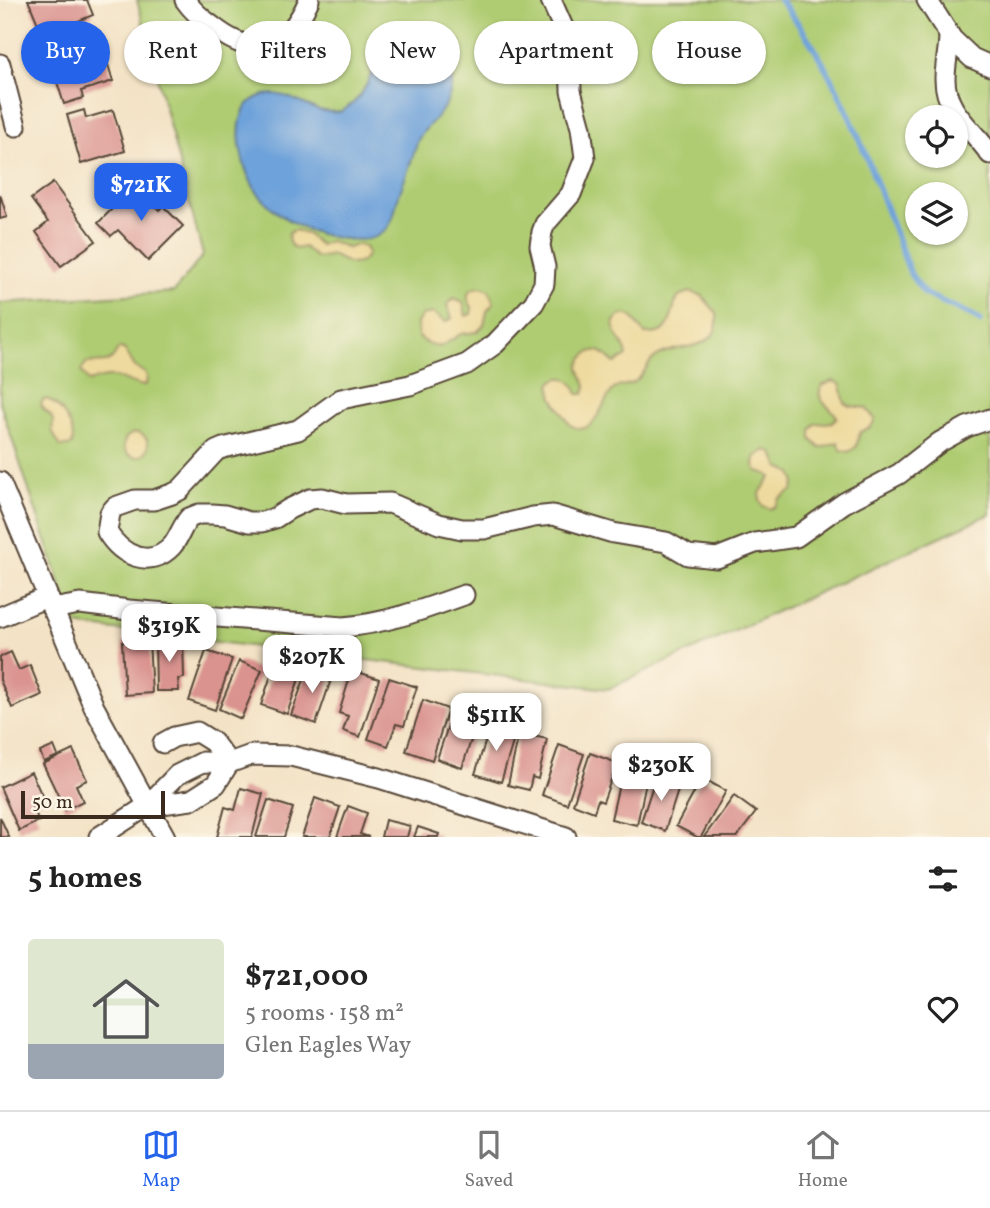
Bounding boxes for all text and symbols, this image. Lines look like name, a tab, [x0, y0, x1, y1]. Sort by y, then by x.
chip: Buy	[21, 21, 110, 84]
chip: Rent	[124, 21, 222, 84]
chip: Filters	[236, 21, 351, 84]
chip: New	[365, 21, 460, 84]
chip: Apartment	[474, 21, 638, 84]
chip: House	[652, 21, 766, 84]
map controls	[905, 105, 968, 245]
button: locate	[905, 105, 968, 168]
pin: $721K	[92, 164, 190, 223]
text: $721K	[110, 170, 172, 202]
button: layers	[905, 182, 968, 245]
pin: $319K	[120, 604, 218, 664]
text: $319K	[137, 611, 201, 643]
pin: $207K	[263, 636, 361, 695]
text: $207K	[279, 642, 345, 674]
pin: $511K	[447, 694, 545, 753]
text: $511K	[466, 700, 526, 732]
pin: $230K	[612, 744, 710, 803]
text: $230K	[628, 750, 694, 782]
scale bar	[21, 788, 164, 820]
text: 50 m	[32, 790, 73, 816]
text: 5 homes	[28, 858, 142, 900]
icon: filters	[924, 860, 962, 898]
text: $721,000	[245, 956, 368, 998]
icon: home	[84, 967, 168, 1051]
icon: heart	[924, 990, 962, 1028]
text: 5 rooms · 158 m²	[245, 998, 404, 1030]
text: Glen Eagles Way	[245, 1030, 411, 1062]
tab: Map	[142, 1126, 180, 1194]
tab: Saved	[464, 1126, 513, 1194]
tab: Home	[798, 1126, 848, 1194]

